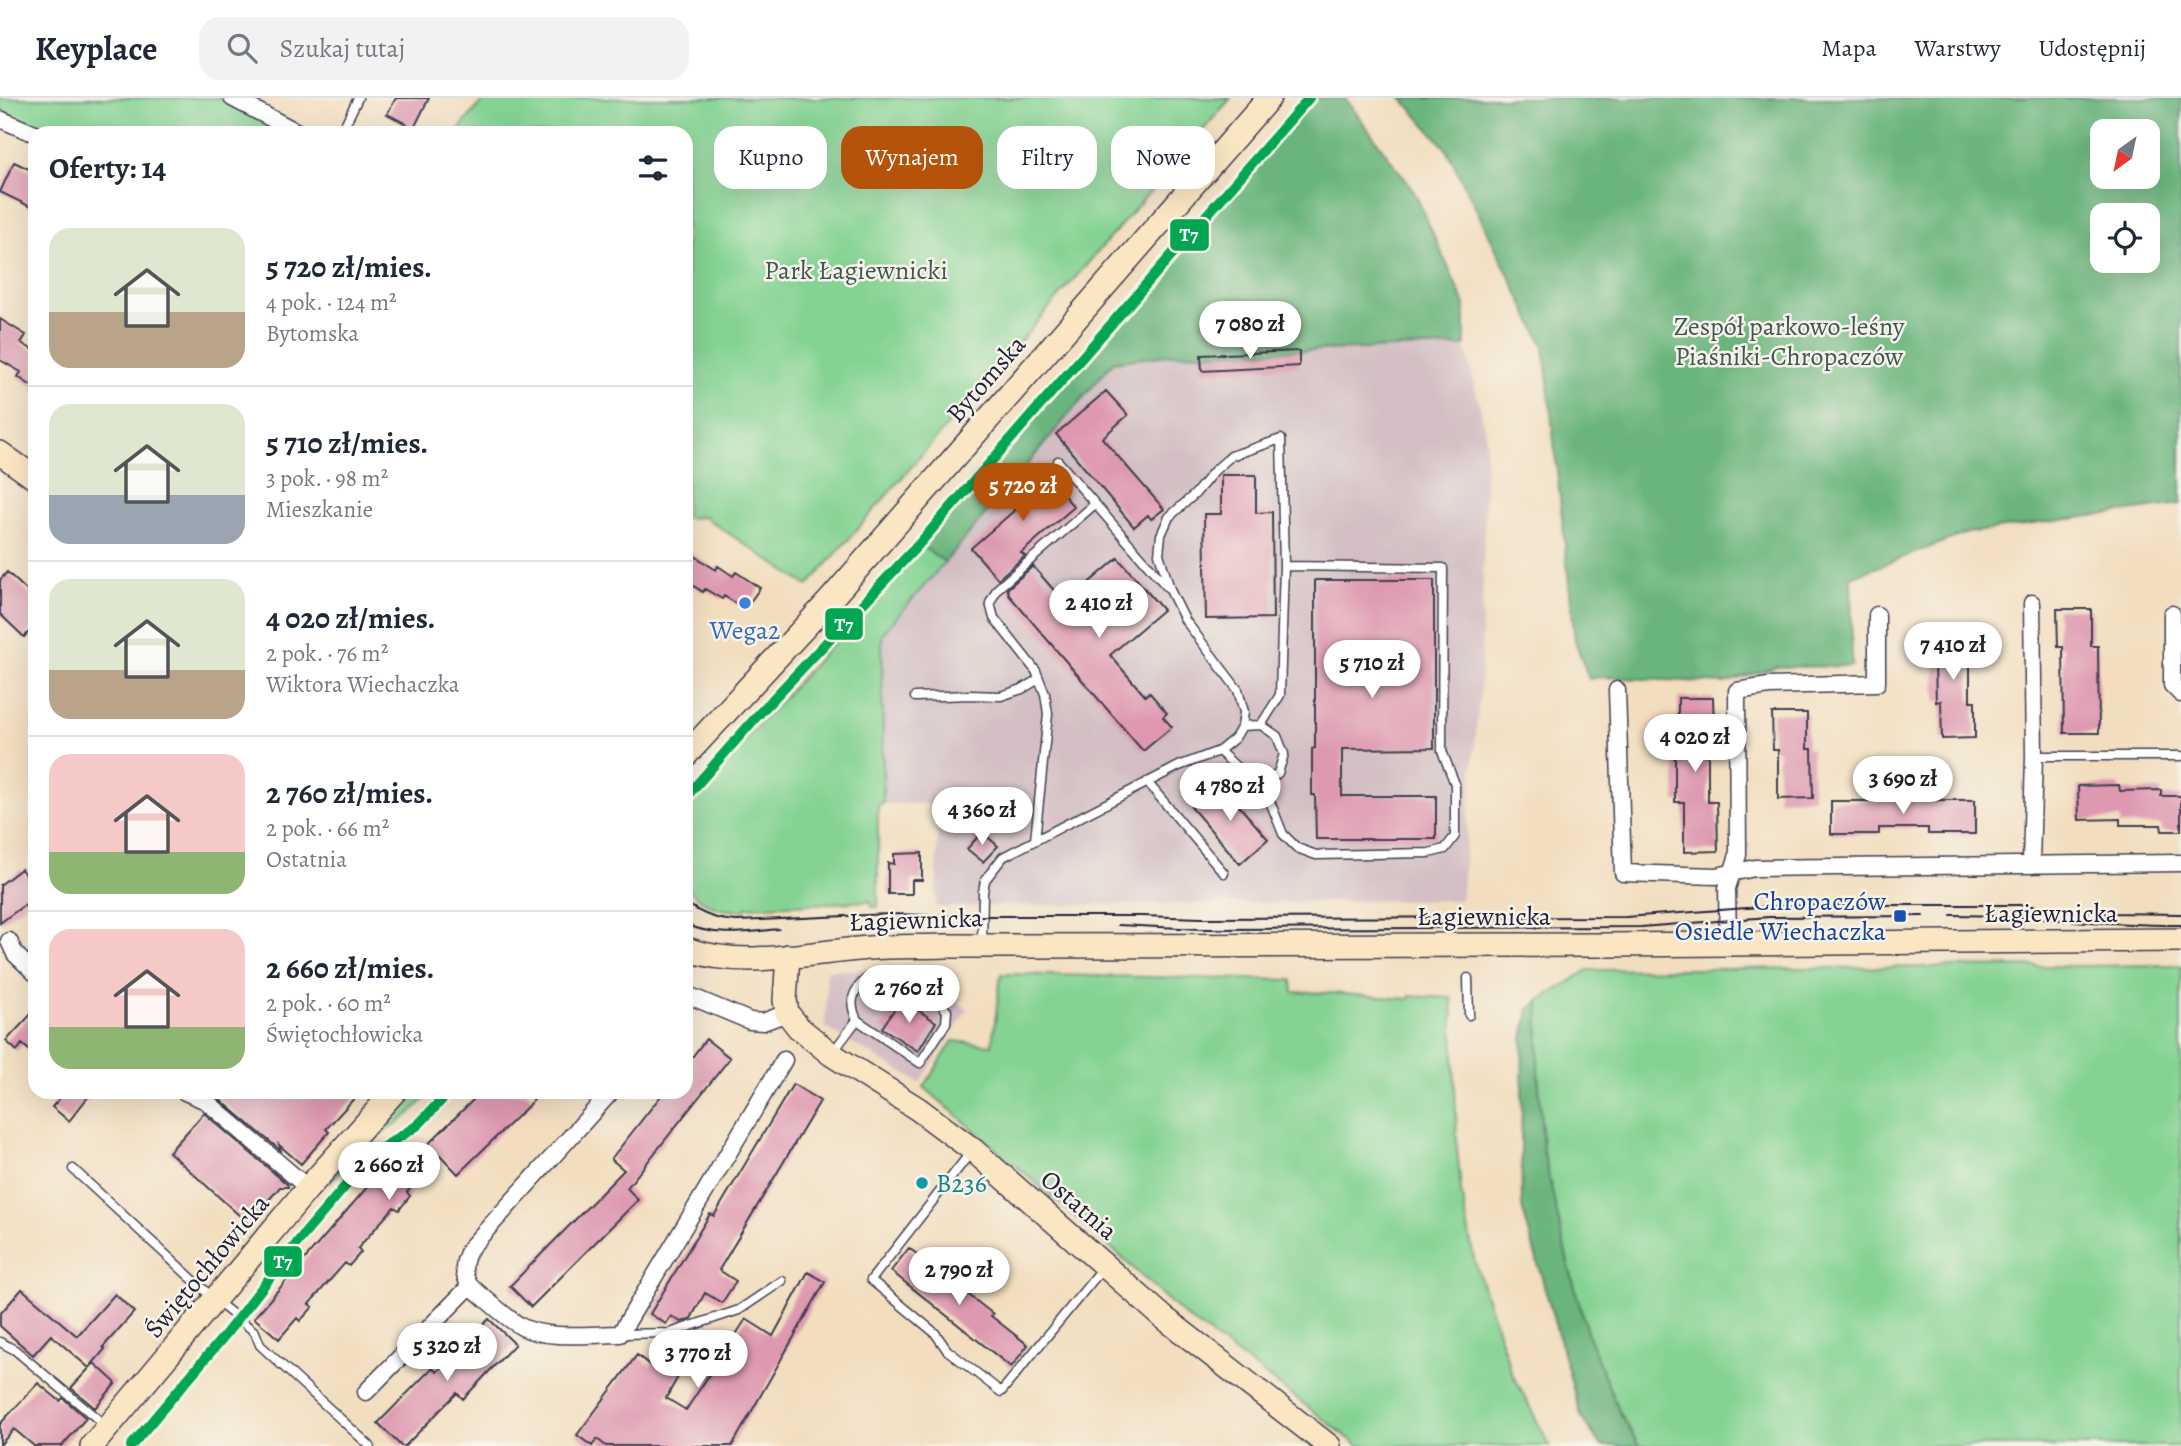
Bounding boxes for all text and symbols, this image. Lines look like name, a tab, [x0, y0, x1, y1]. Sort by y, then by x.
search box	[199, 17, 689, 80]
text: Keyplace	[35, 26, 157, 71]
icon: search	[223, 29, 261, 67]
text: Szukaj tutaj	[279, 31, 405, 66]
text: Mapa	[1821, 32, 1877, 64]
text: Warstwy	[1915, 32, 2001, 64]
text: Udostępnij	[2039, 32, 2146, 64]
north arrow	[2090, 119, 2160, 189]
map controls	[2090, 119, 2160, 273]
chip: Kupno	[714, 126, 827, 189]
chip: Wynajem	[841, 126, 983, 189]
chip: Filtry	[997, 126, 1097, 189]
chip: Nowe	[1111, 126, 1215, 189]
text: Oferty: 14	[49, 148, 166, 188]
icon: filters	[634, 149, 672, 187]
button: locate	[2090, 203, 2160, 273]
line badge: T7	[1169, 218, 1210, 252]
text: T7	[1180, 222, 1199, 248]
text: 5 720 zł/mies.	[266, 247, 432, 287]
park label: Park Łagiewnicki	[764, 253, 948, 288]
icon: home	[105, 256, 189, 340]
text: 4 pok. · 124 m²	[266, 287, 397, 318]
pin: 7 080 zł	[1178, 302, 1322, 361]
text: 7 080 zł	[1215, 308, 1285, 339]
park label: Zespół parkowo-leśny Piaśniki-Chropaczów	[1674, 309, 1905, 374]
text: Bytomska	[266, 318, 359, 349]
street label: Bytomska	[938, 328, 1034, 430]
text: 5 710 zł/mies.	[266, 423, 428, 463]
icon: home	[105, 432, 189, 516]
text: 3 pok. · 98 m²	[266, 463, 388, 494]
pin: 5 720 zł	[951, 464, 1095, 523]
text: 5 720 zł	[989, 470, 1057, 501]
text: Mieszkanie	[266, 494, 373, 525]
pin: 2 410 zł	[1027, 580, 1171, 640]
text: 2 410 zł	[1065, 587, 1133, 618]
marker: Wega2	[737, 595, 753, 611]
text: 4 020 zł/mies.	[266, 598, 436, 638]
icon: home	[105, 607, 189, 691]
line badge: T7	[824, 607, 864, 641]
text: T7	[835, 612, 854, 638]
place label: Wega2	[709, 613, 780, 648]
pin: 7 410 zł	[1881, 622, 2025, 682]
text: 7 410 zł	[1920, 629, 1986, 660]
text: 2 pok. · 76 m²	[266, 638, 388, 669]
pin: 5 710 zł	[1300, 640, 1444, 700]
text: 5 710 zł	[1340, 647, 1404, 678]
text: Wiktora Wiechaczka	[266, 669, 459, 700]
pin: 4 020 zł	[1623, 714, 1767, 774]
text: 4 020 zł	[1660, 721, 1730, 752]
pin: 3 690 zł	[1831, 756, 1975, 816]
text: 3 690 zł	[1869, 763, 1937, 794]
pin: 4 780 zł	[1158, 764, 1302, 823]
text: 4 780 zł	[1196, 770, 1264, 801]
text: 2 760 zł/mies.	[266, 773, 433, 813]
icon: home	[105, 782, 189, 866]
pin: 4 360 zł	[910, 788, 1054, 847]
text: 4 360 zł	[948, 794, 1016, 825]
text: 2 pok. · 66 m²	[266, 813, 389, 844]
text: Ostatnia	[266, 844, 347, 875]
place label: Chropaczów Osiedle Wiechaczka	[1675, 884, 1887, 949]
street label: Łagiewnicka	[1984, 896, 2118, 931]
street label: Łagiewnicka	[1417, 899, 1551, 934]
street label: Łagiewnicka	[848, 900, 984, 940]
marker: Chropaczów Osiedle Wiechaczka	[1892, 908, 1908, 924]
text: 2 660 zł/mies.	[266, 948, 434, 988]
icon: home	[105, 957, 189, 1041]
pin: 2 760 zł	[837, 965, 981, 1025]
text: 2 760 zł	[875, 972, 943, 1003]
text: 2 pok. · 60 m²	[266, 988, 391, 1019]
text: Świętochłowicka	[266, 1019, 423, 1050]
pin: 2 660 zł	[317, 1142, 461, 1202]
text: 2 660 zł	[354, 1149, 424, 1180]
street label: Ostatnia	[1033, 1162, 1125, 1248]
place label: B236	[936, 1166, 987, 1201]
marker: B236	[914, 1175, 930, 1191]
street label: Świętochłowicka	[136, 1187, 278, 1345]
line badge: T7	[263, 1245, 303, 1278]
pin: 2 790 zł	[887, 1248, 1031, 1307]
text: T7	[274, 1249, 293, 1275]
text: 2 790 zł	[925, 1254, 993, 1285]
pin: 5 320 zł	[375, 1324, 519, 1383]
text: 5 320 zł	[413, 1330, 481, 1361]
pin: 3 770 zł	[626, 1330, 770, 1390]
text: 3 770 zł	[665, 1337, 731, 1368]

